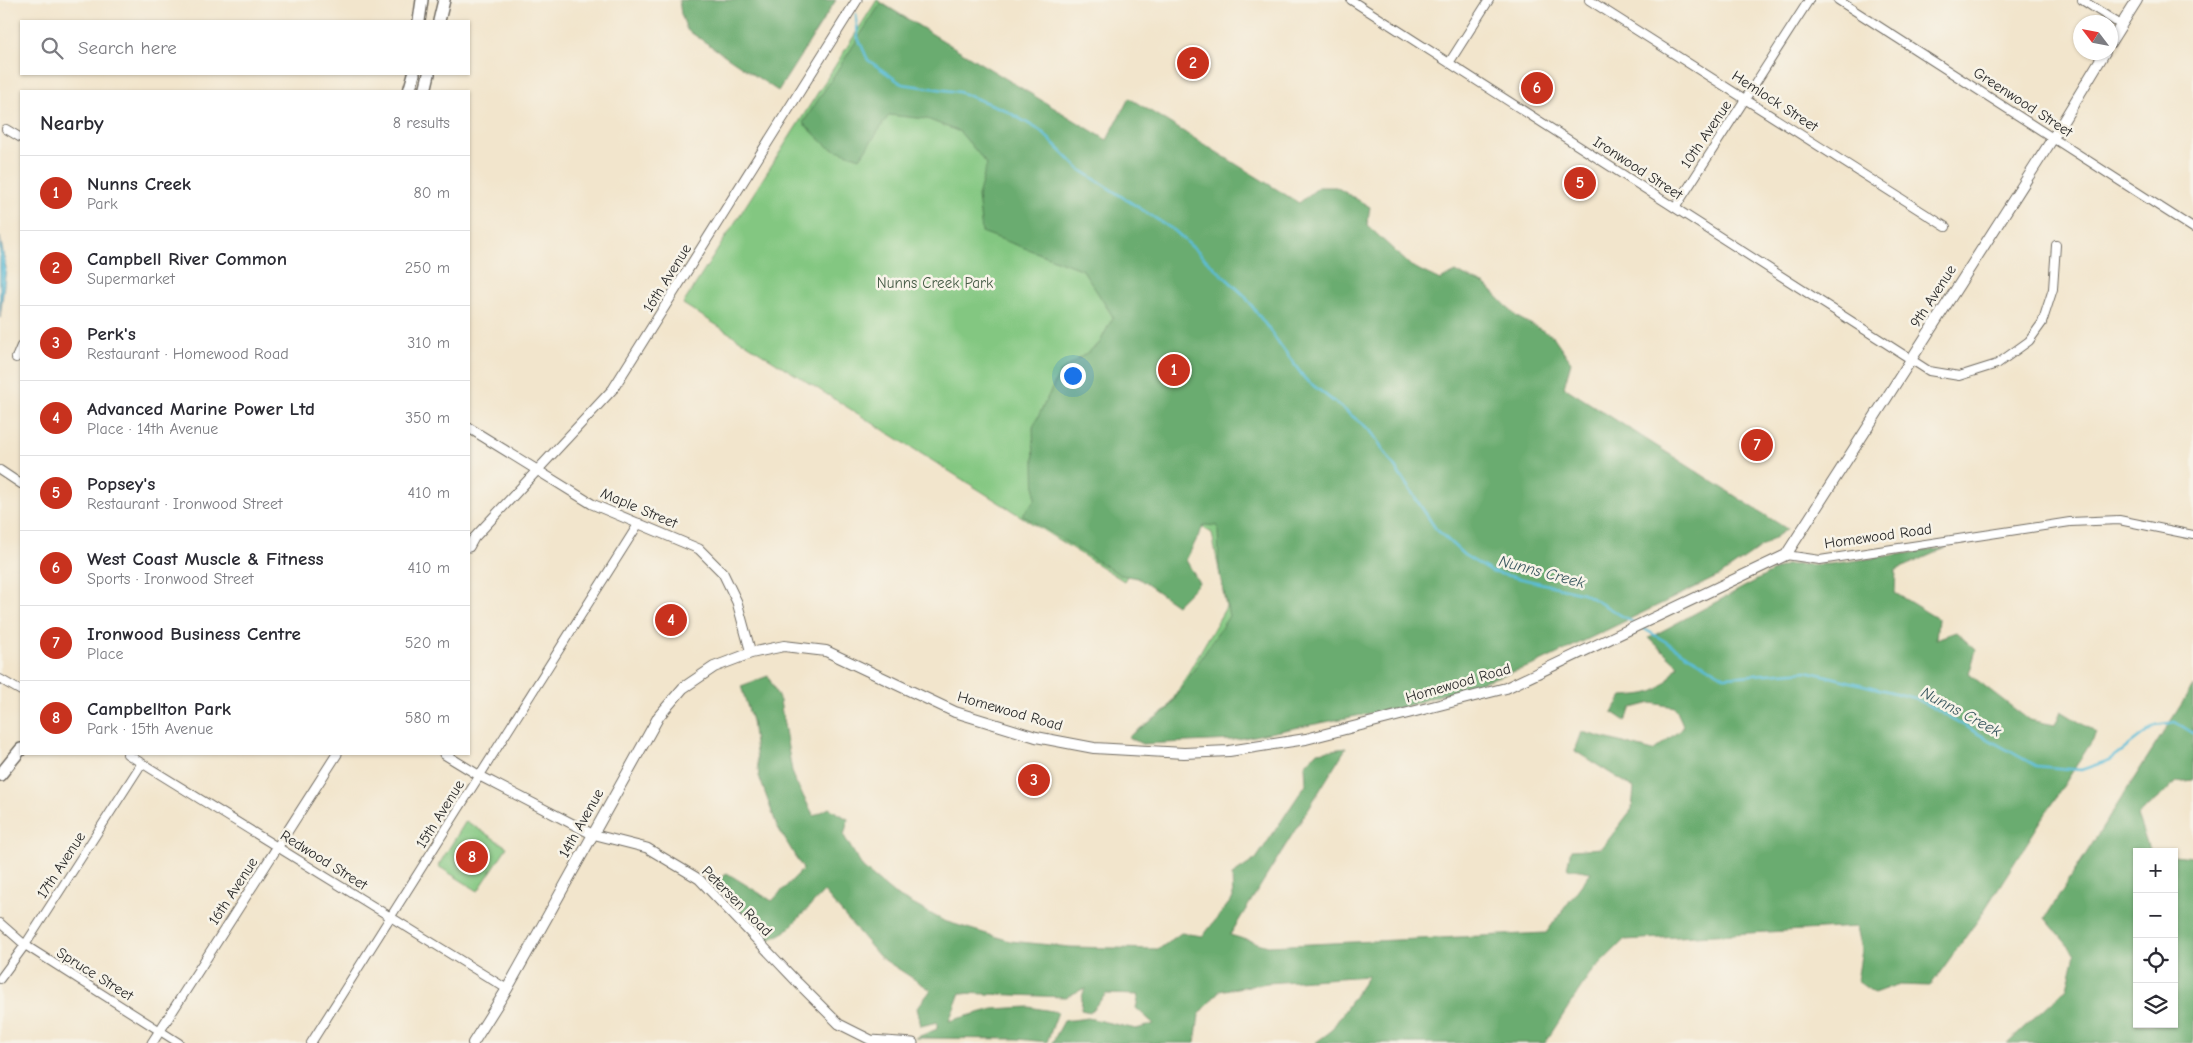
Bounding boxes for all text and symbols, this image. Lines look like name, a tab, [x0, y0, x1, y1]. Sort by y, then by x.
north arrow	[2073, 15, 2118, 60]
search box	[20, 20, 470, 75]
icon: search	[38, 34, 66, 62]
text: Search here	[78, 37, 177, 59]
pin: 2	[1177, 44, 1209, 82]
street label: Greenwood Street	[1970, 63, 2077, 141]
street label: Hemlock Street	[1729, 66, 1822, 136]
pin: 6	[1521, 69, 1553, 107]
street label: 10th Avenue	[1677, 96, 1736, 171]
text: Nearby	[40, 111, 104, 135]
text: 8 results	[393, 114, 450, 132]
street label: Ironwood Street	[1590, 132, 1687, 204]
pin: 5	[1564, 164, 1596, 202]
text: Nunns Creek	[87, 173, 191, 195]
text: 1	[53, 184, 59, 202]
text: 80 m	[413, 184, 450, 202]
text: Park	[87, 195, 118, 213]
street label: 16th Avenue	[639, 240, 695, 315]
text: Campbell River Common	[87, 248, 287, 270]
text: 2	[52, 259, 60, 277]
text: 250 m	[405, 259, 450, 277]
street label: 9th Avenue	[1906, 261, 1960, 331]
text: Supermarket	[87, 270, 175, 288]
park label: Nunns Creek Park	[877, 274, 994, 292]
text: Perk's	[87, 323, 136, 345]
text: 3	[52, 334, 60, 352]
text: 310 m	[407, 334, 450, 352]
text: Restaurant · Homewood Road	[87, 345, 289, 363]
pin: 1	[1158, 351, 1190, 389]
your location	[1060, 363, 1086, 389]
text: Advanced Marine Power Ltd	[87, 398, 315, 420]
text: 4	[52, 409, 60, 427]
text: 350 m	[405, 409, 450, 427]
text: Place · 14th Avenue	[87, 420, 218, 438]
pin: 7	[1741, 426, 1773, 464]
text: Popsey's	[87, 473, 155, 495]
text: 5	[52, 484, 60, 502]
text: 410 m	[408, 484, 450, 502]
street label: Maple Street	[598, 484, 681, 533]
text: Restaurant · Ironwood Street	[87, 495, 283, 513]
street label: Homewood Road	[1823, 520, 1933, 552]
text: West Coast Muscle & Fitness	[87, 548, 324, 570]
water label: Nunns Creek	[1497, 552, 1587, 592]
text: 6	[52, 559, 60, 577]
text: 410 m	[408, 559, 450, 577]
text: Sports · Ironwood Street	[87, 570, 254, 588]
pin: 4	[655, 601, 687, 639]
text: Ironwood Business Centre	[87, 623, 301, 645]
text: 7	[52, 634, 60, 652]
text: 520 m	[405, 634, 450, 652]
text: Place	[87, 645, 123, 663]
street label: Homewood Road	[1403, 659, 1513, 707]
water label: Nunns Creek	[1918, 683, 2004, 741]
street label: Homewood Road	[955, 687, 1065, 735]
text: Campbellton Park	[87, 698, 231, 720]
text: 8	[52, 709, 60, 727]
text: 580 m	[405, 709, 450, 727]
text: Park · 15th Avenue	[87, 720, 213, 738]
pin: 3	[1018, 761, 1050, 799]
street label: 15th Avenue	[412, 776, 468, 851]
street label: 14th Avenue	[555, 785, 608, 861]
street label: Redwood Street	[277, 826, 371, 894]
street label: 17th Avenue	[33, 828, 90, 902]
pin: 8	[456, 838, 488, 876]
map controls	[2133, 848, 2178, 1028]
button: +	[2133, 848, 2178, 893]
street label: 16th Avenue	[204, 853, 262, 928]
street label: Petersen Road	[698, 862, 776, 940]
button: −	[2133, 893, 2178, 938]
button: locate	[2133, 938, 2178, 983]
street label: Spruce Street	[53, 943, 137, 1005]
button: layers	[2133, 983, 2178, 1028]

